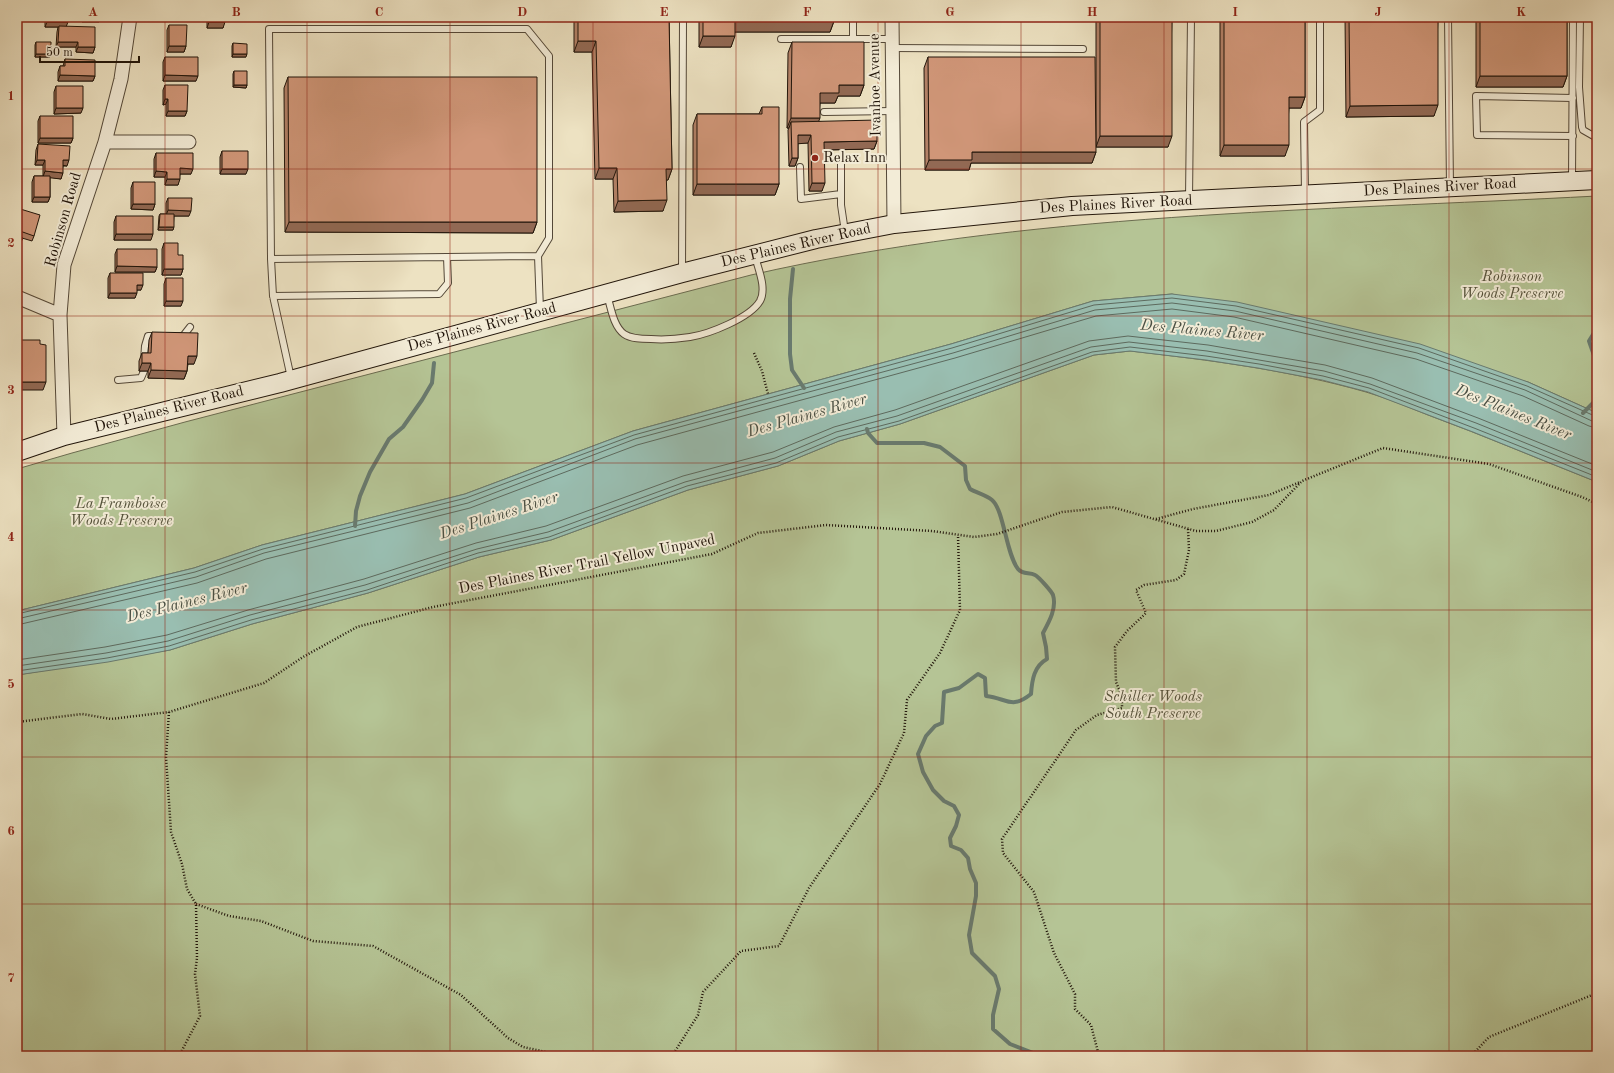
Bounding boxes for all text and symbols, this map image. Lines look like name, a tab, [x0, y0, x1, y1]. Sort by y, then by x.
text: A	[88, 6, 98, 19]
text: B	[231, 6, 241, 19]
text: C	[375, 6, 383, 19]
text: D	[517, 6, 527, 19]
text: E	[660, 6, 669, 19]
text: F	[803, 6, 812, 19]
text: G	[945, 6, 955, 19]
text: H	[1087, 6, 1098, 19]
text: I	[1232, 6, 1238, 19]
text: J	[1374, 6, 1382, 19]
text: K	[1516, 6, 1526, 19]
street label: Ivanhoe Avenue	[868, 33, 884, 137]
scale bar	[40, 38, 139, 64]
text: 50 m	[46, 46, 73, 59]
text: 1	[7, 90, 15, 103]
place label: Relax Inn	[823, 151, 886, 166]
marker: Relax Inn	[810, 153, 820, 163]
street label: Robinson Road	[43, 171, 85, 269]
street label: Des Plaines River Road	[1363, 176, 1517, 200]
street label: Des Plaines River Road	[1039, 193, 1193, 217]
street label: Des Plaines River Road	[720, 221, 873, 271]
text: 2	[7, 237, 15, 250]
park label: Robinson Woods Preserve	[1460, 270, 1564, 302]
street label: Des Plaines River Road	[406, 301, 558, 355]
water label: Des Plaines River	[1139, 318, 1265, 344]
water label: Des Plaines River	[1452, 382, 1574, 444]
text: 3	[7, 384, 15, 397]
street label: Des Plaines River Road	[93, 384, 245, 436]
water label: Des Plaines River	[744, 391, 870, 441]
water label: Des Plaines River	[437, 489, 561, 543]
park label: La Framboise Woods Preserve	[69, 497, 173, 529]
text: 4	[7, 531, 15, 544]
street label: Des Plaines River Trail Yellow Unpaved	[458, 533, 717, 597]
water label: Des Plaines River	[124, 580, 250, 626]
text: 5	[7, 678, 15, 691]
park label: Schiller Woods South Preserve	[1104, 690, 1202, 722]
text: 6	[7, 825, 15, 838]
text: 7	[7, 972, 15, 985]

